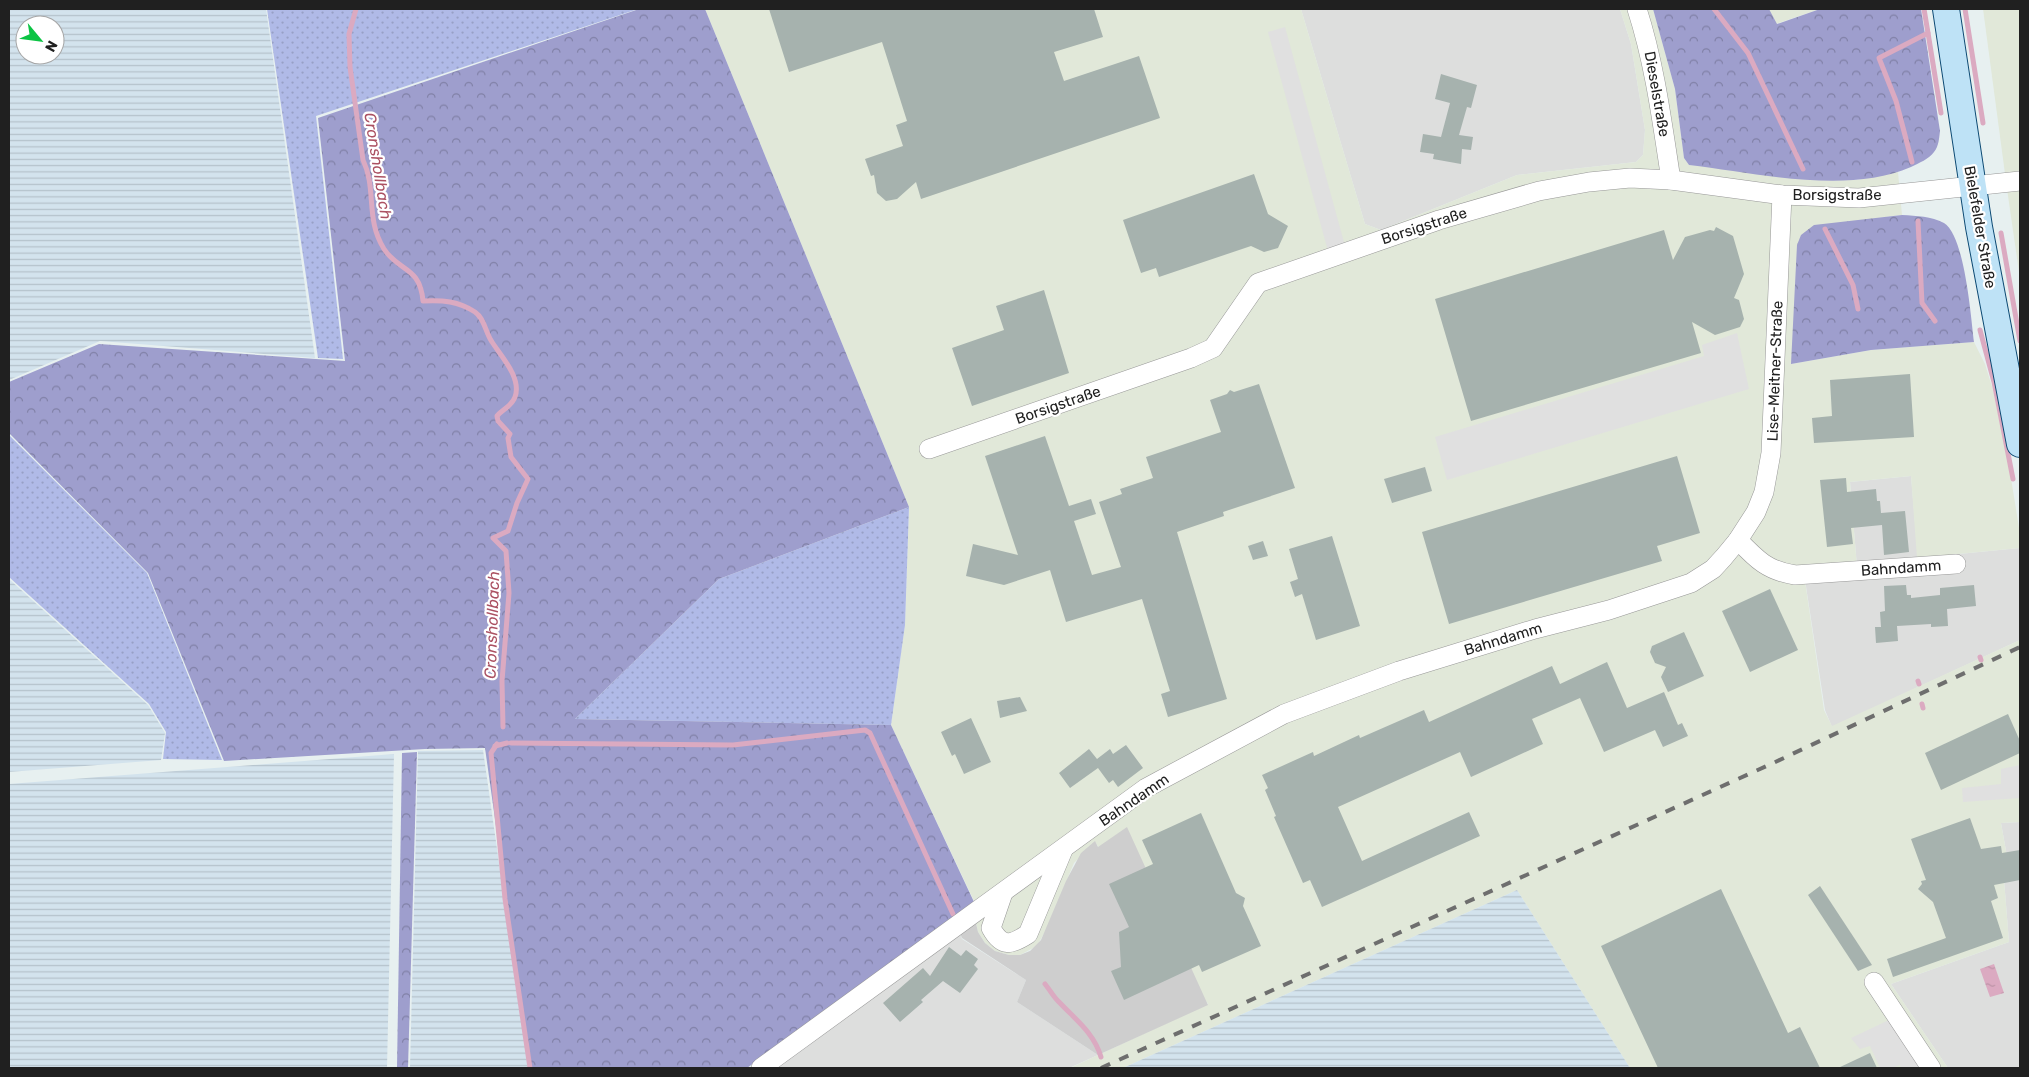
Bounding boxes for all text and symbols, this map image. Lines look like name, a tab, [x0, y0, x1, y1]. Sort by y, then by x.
north arrow	[15, 15, 65, 65]
text: N	[41, 38, 61, 55]
street label: Dieselstraße	[1641, 50, 1673, 138]
water label: Cronshollbach	[360, 111, 396, 221]
street label: Bielefelder Straße	[1960, 164, 2000, 290]
street label: Borsigstraße	[1792, 186, 1882, 204]
street label: Borsigstraße	[1379, 204, 1469, 248]
street label: Lise-Meitner-Straße	[1764, 300, 1786, 442]
street label: Borsigstraße	[1013, 382, 1103, 428]
street label: Bahndamm	[1860, 556, 1942, 580]
water label: Cronshollbach	[481, 571, 503, 679]
street label: Bahndamm	[1462, 619, 1544, 659]
street label: Bahndamm	[1096, 770, 1172, 830]

